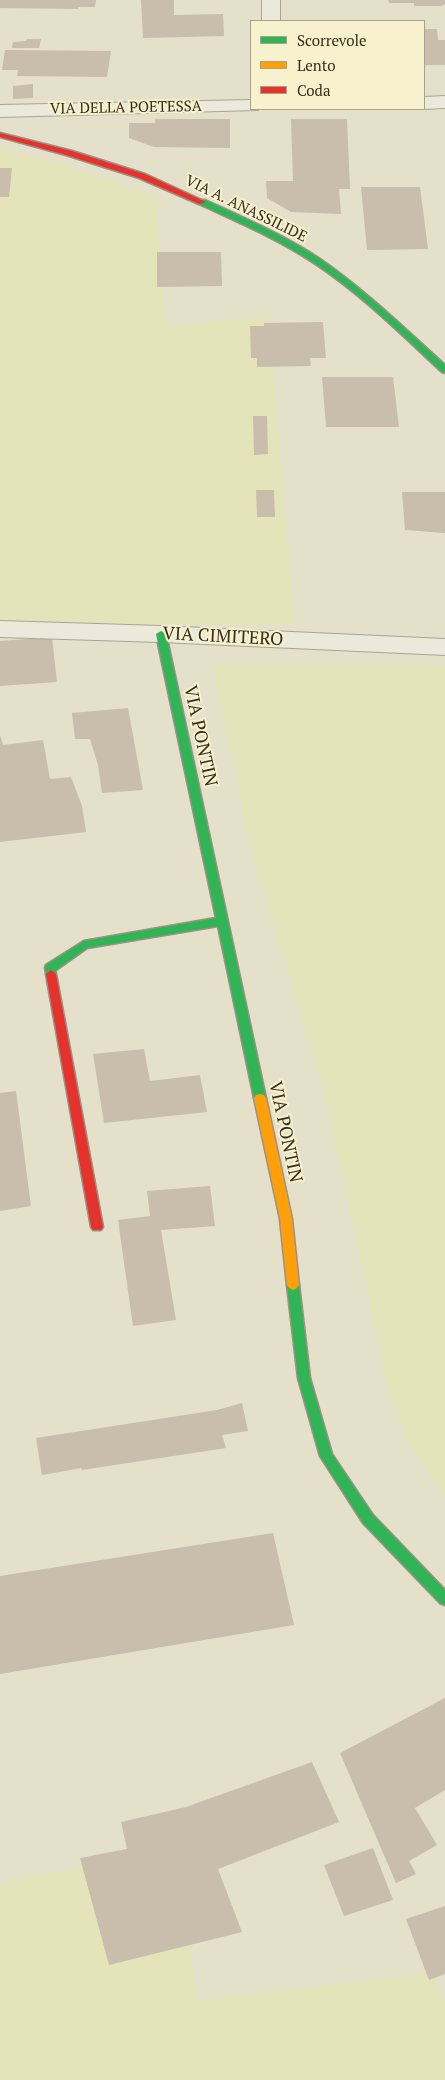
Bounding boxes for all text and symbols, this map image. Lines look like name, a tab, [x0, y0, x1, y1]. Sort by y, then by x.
legend	[250, 20, 425, 110]
text: Scorrevole	[297, 30, 367, 50]
text: Lento	[297, 55, 336, 75]
text: Coda	[297, 80, 331, 100]
street label: VIA DELLA POETESSA	[50, 98, 202, 118]
street label: VIA A. ANASSILIDE	[182, 172, 310, 246]
street label: VIA CIMITERO	[162, 623, 284, 651]
street label: VIA PONTIN	[179, 683, 221, 789]
street label: VIA PONTIN	[264, 1079, 306, 1185]

